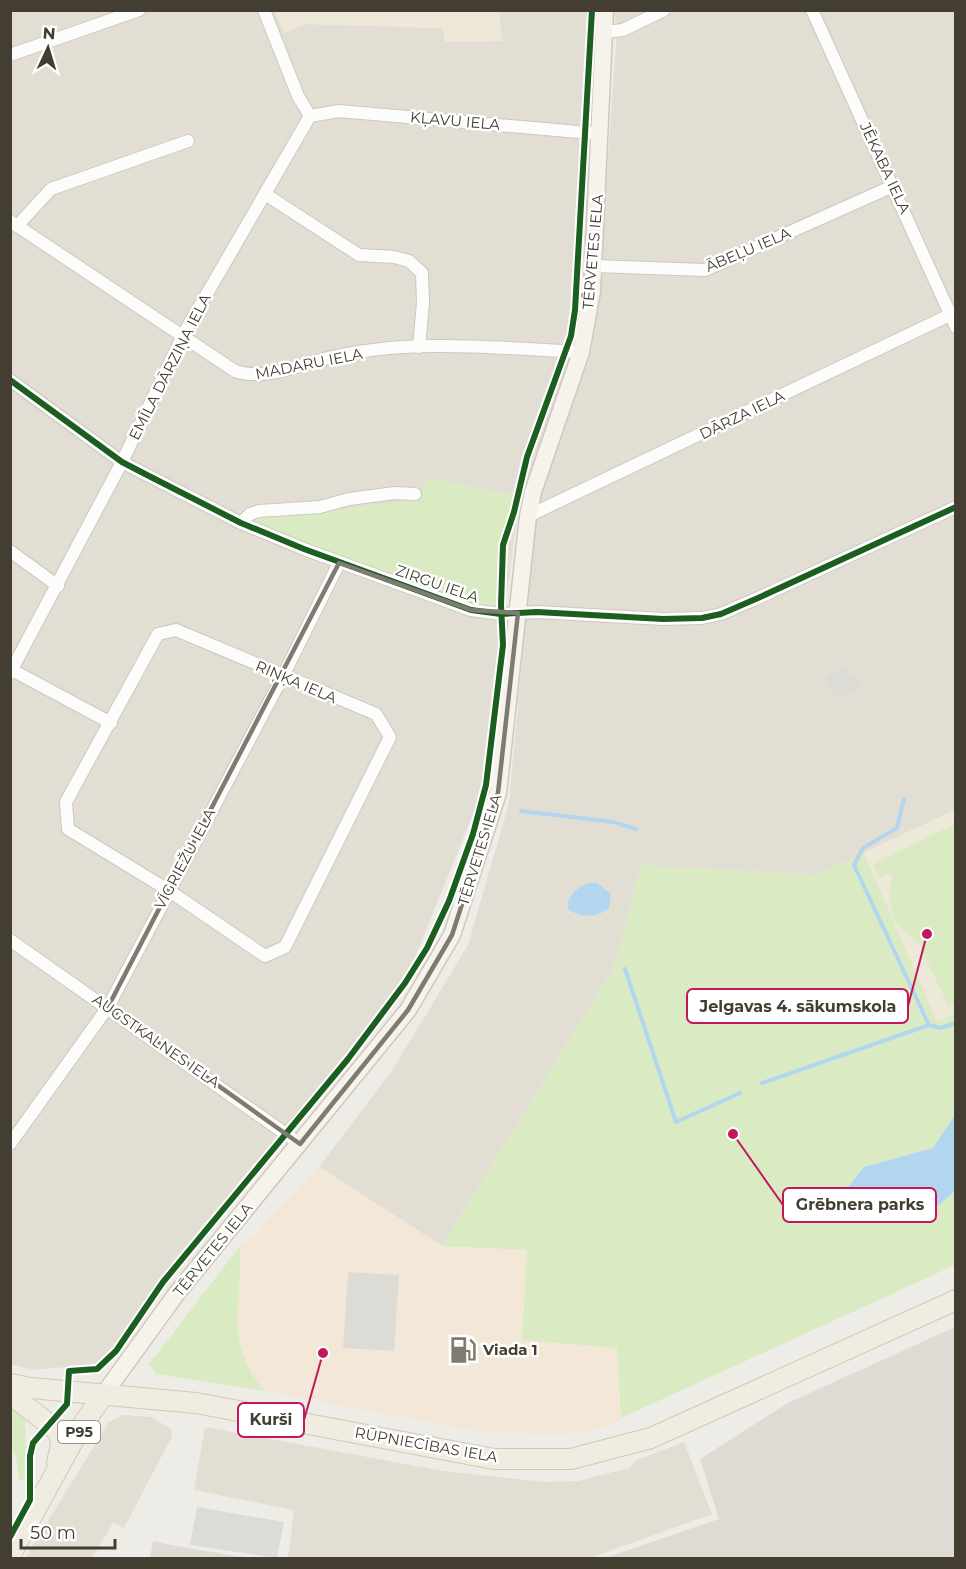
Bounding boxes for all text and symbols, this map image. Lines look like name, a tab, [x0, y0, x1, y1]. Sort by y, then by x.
north arrow	[18, 18, 78, 78]
text: N	[42, 24, 56, 43]
street label: KĻAVU IELA	[409, 107, 501, 135]
street label: JĒKABA IELA	[856, 118, 915, 217]
street label: TĒRVETES IELA	[578, 193, 607, 310]
street label: ĀBEĻU IELA	[702, 223, 794, 277]
street label: EMĪLA DĀRZIŅA IELA	[124, 290, 216, 444]
street label: MADARU IELA	[254, 344, 364, 383]
street label: DĀRZA IELA	[696, 386, 788, 443]
street label: ZIRGU IELA	[393, 560, 481, 607]
street label: RIŅĶA IELA	[252, 656, 340, 708]
street label: TĒRVETES IELA	[454, 792, 506, 908]
street label: VĪGRIEŽU IELA	[150, 805, 219, 912]
street label: AUGSTKALNES IELA	[89, 989, 224, 1092]
callout: Jelgavas 4. sākumskola	[687, 989, 908, 1023]
text: Jelgavas 4. sākumskola	[699, 997, 896, 1016]
callout: Grēbnera parks	[783, 1188, 936, 1222]
text: Grēbnera parks	[796, 1195, 925, 1214]
street label: TĒRVETES IELA	[169, 1199, 257, 1301]
fuel station icon: Viada 1	[448, 1335, 478, 1365]
place label: Viada 1	[482, 1340, 538, 1359]
callout: Kurši	[238, 1403, 304, 1437]
text: Kurši	[250, 1410, 292, 1429]
road number: P95	[58, 1421, 100, 1443]
street label: RŪPNIECĪBAS IELA	[353, 1423, 499, 1466]
scale bar	[21, 1512, 116, 1550]
text: 50 m	[30, 1522, 76, 1544]

